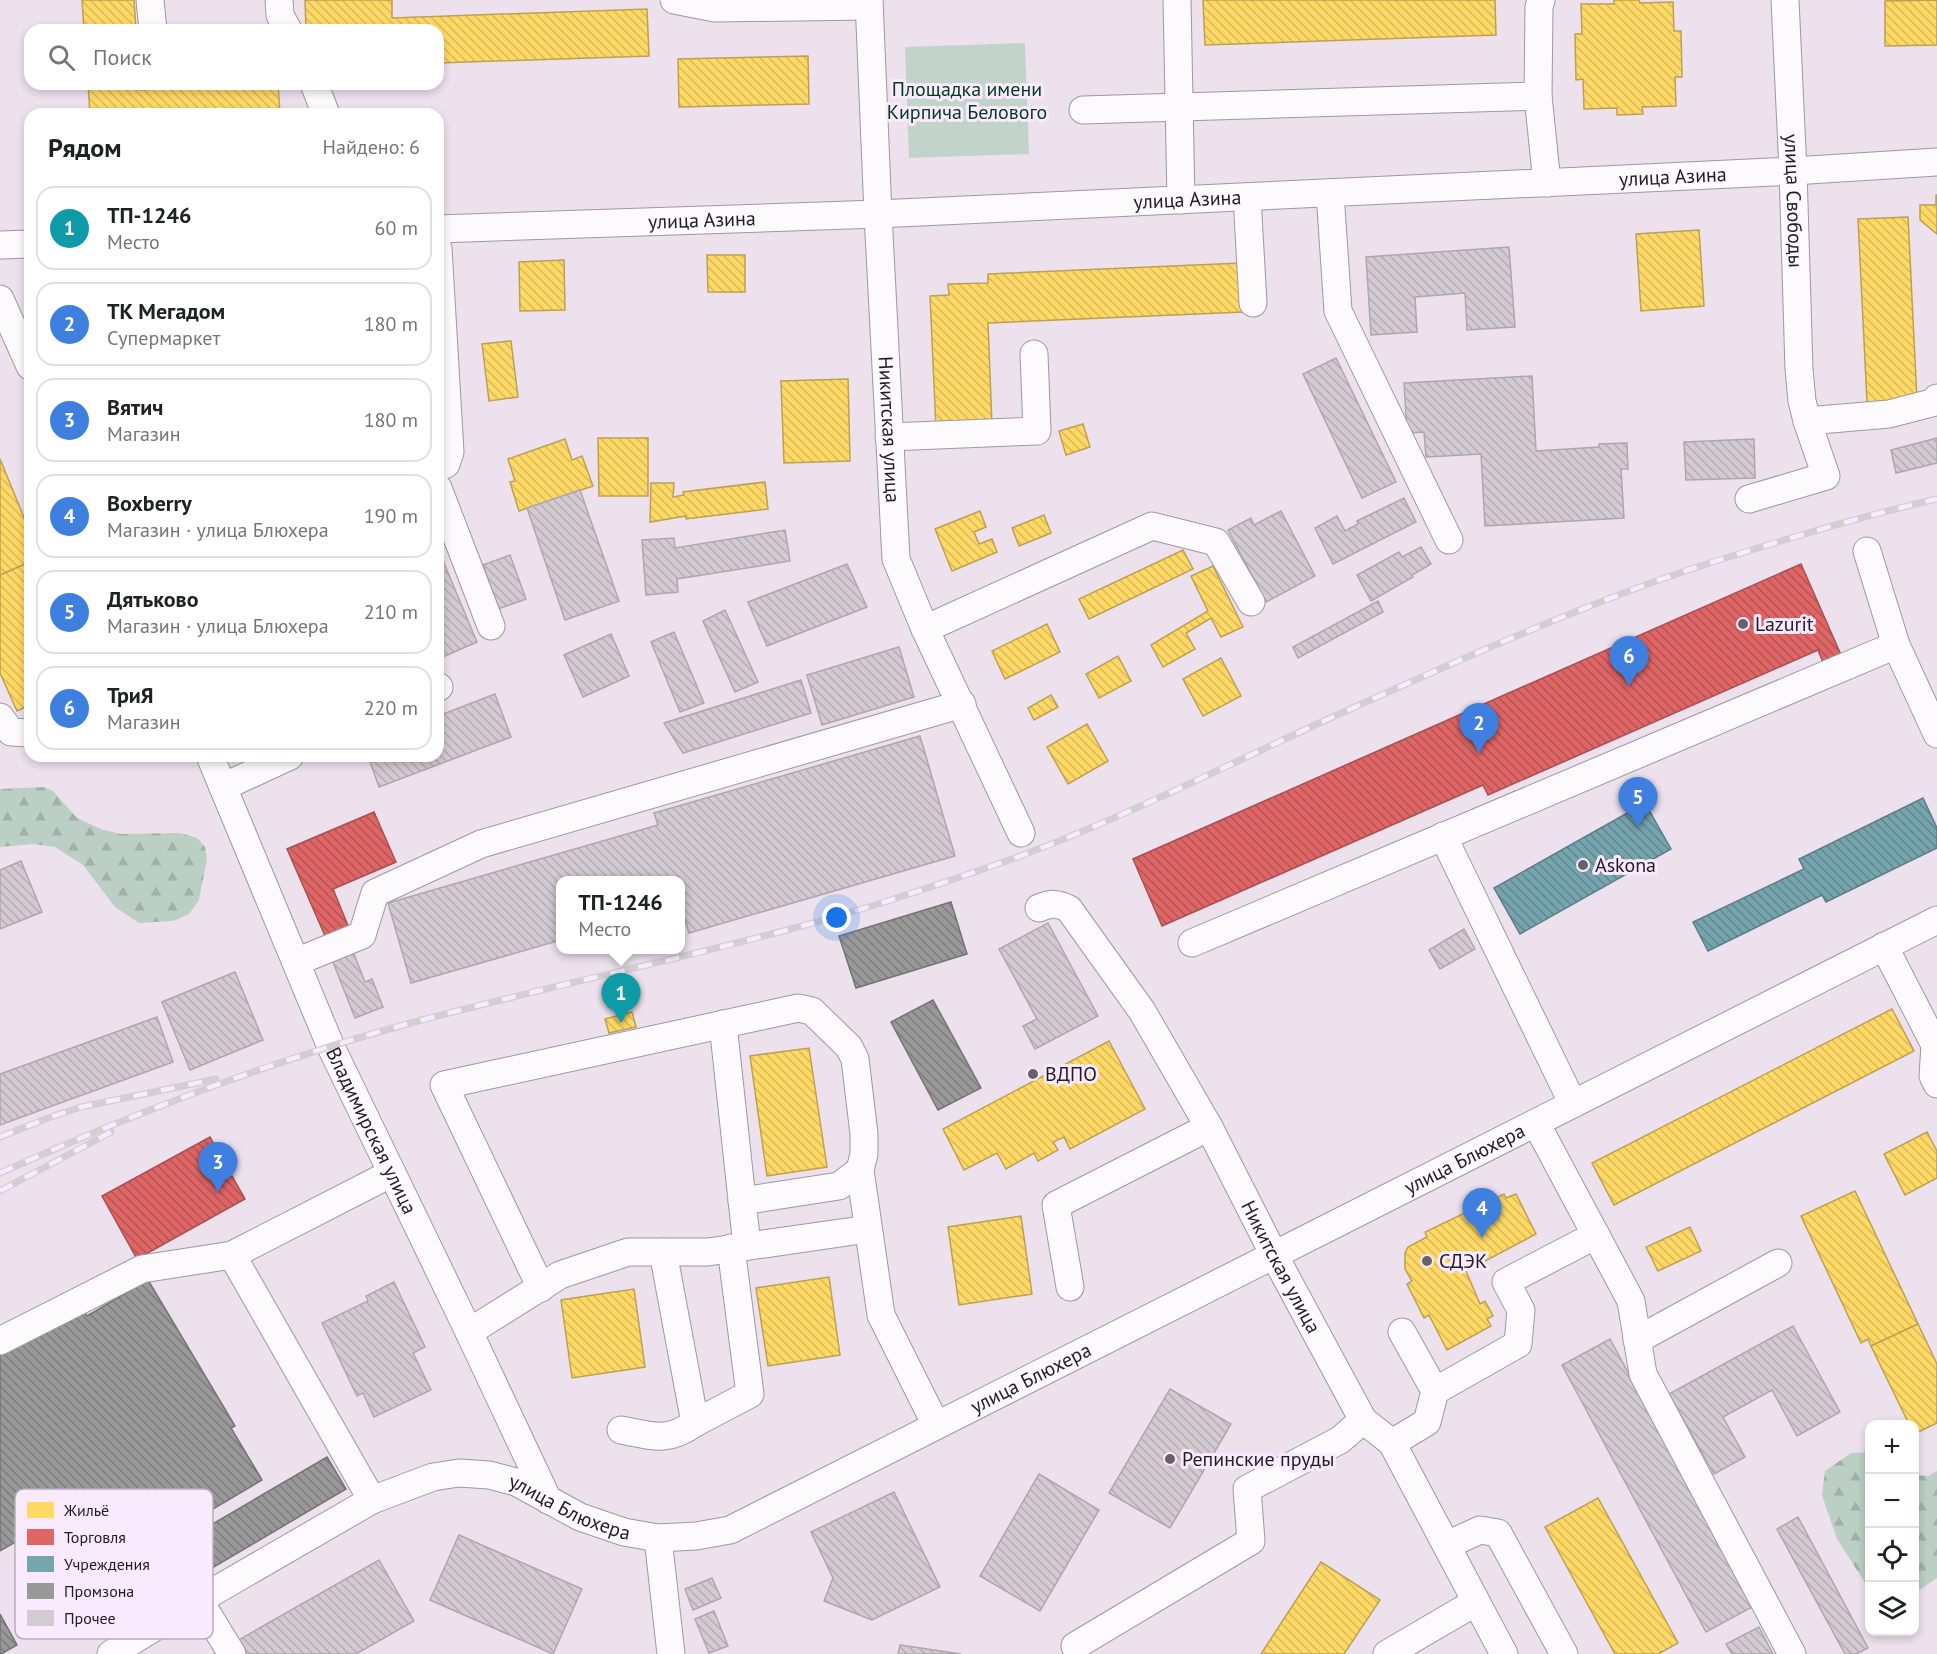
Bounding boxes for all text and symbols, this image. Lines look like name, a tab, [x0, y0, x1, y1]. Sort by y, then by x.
search box	[24, 24, 444, 90]
icon: search	[45, 41, 78, 74]
text: Поиск	[93, 43, 152, 71]
park label: Площадка имени Кирпича Белового	[887, 76, 1047, 125]
text: Рядом	[48, 131, 122, 164]
street label: улица Свободы	[1778, 133, 1809, 268]
text: Найдено: 6	[323, 134, 420, 160]
street label: улица Азина	[1618, 161, 1727, 192]
street label: улица Азина	[1133, 184, 1242, 215]
text: ТП-1246	[107, 201, 191, 229]
street label: улица Азина	[648, 205, 756, 235]
text: 1	[64, 215, 75, 241]
text: 60 m	[375, 215, 418, 241]
text: Место	[107, 229, 160, 255]
text: ТК Мегадом	[107, 297, 225, 325]
text: 2	[64, 311, 75, 337]
text: 180 m	[364, 311, 418, 337]
text: Супермаркет	[107, 325, 220, 351]
street label: Никитская улица	[872, 356, 906, 503]
text: Вятич	[107, 393, 163, 421]
text: 3	[64, 407, 75, 433]
text: 180 m	[364, 407, 418, 433]
text: Магазин	[107, 421, 181, 447]
text: Boxberry	[107, 489, 192, 517]
text: 4	[64, 503, 75, 529]
text: 190 m	[364, 503, 418, 529]
text: Магазин · улица Блюхера	[107, 517, 329, 543]
text: Дятьково	[107, 585, 198, 613]
text: 5	[64, 599, 75, 625]
text: 210 m	[364, 599, 418, 625]
place label: Lazurit	[1755, 611, 1814, 637]
text: Магазин · улица Блюхера	[107, 613, 329, 639]
marker: Lazurit	[1736, 617, 1750, 631]
pin: 6	[1610, 636, 1648, 686]
text: ТриЯ	[107, 681, 154, 709]
text: 6	[64, 695, 75, 721]
text: 220 m	[364, 695, 418, 721]
pin: 2	[1460, 704, 1498, 753]
text: Магазин	[107, 709, 181, 735]
pin: 5	[1618, 778, 1658, 827]
place label: Askona	[1595, 852, 1656, 878]
marker: Askona	[1576, 858, 1590, 872]
popup	[556, 876, 685, 954]
text: ТП-1246	[578, 888, 663, 916]
your location	[822, 903, 851, 932]
text: Место	[578, 916, 631, 942]
pin: 1	[602, 974, 640, 1023]
street label: Владимирская улица	[320, 1043, 423, 1218]
place label: ВДПО	[1045, 1061, 1097, 1087]
marker: ВДПО	[1026, 1067, 1040, 1081]
street label: улица Блюхера	[1400, 1117, 1529, 1200]
pin: 3	[198, 1142, 238, 1192]
pin: 4	[1462, 1188, 1502, 1238]
street label: Никитская улица	[1235, 1196, 1327, 1338]
place label: СДЭК	[1439, 1248, 1487, 1274]
marker: СДЭК	[1420, 1254, 1434, 1268]
street label: улица Блюхера	[966, 1337, 1096, 1419]
map controls	[1865, 1420, 1919, 1636]
button: +	[1865, 1420, 1919, 1474]
place label: Репинские пруды	[1182, 1446, 1334, 1472]
marker: Репинские пруды	[1163, 1452, 1177, 1466]
street label: улица Блюхера	[506, 1468, 632, 1546]
button: −	[1865, 1474, 1919, 1528]
legend	[15, 1489, 213, 1639]
text: Жильё	[63, 1500, 109, 1520]
text: Торговля	[64, 1527, 126, 1547]
button: locate	[1865, 1528, 1919, 1582]
text: Учреждения	[64, 1554, 150, 1574]
text: Промзона	[64, 1581, 134, 1601]
button: layers	[1865, 1582, 1919, 1636]
text: Прочее	[64, 1608, 116, 1628]

